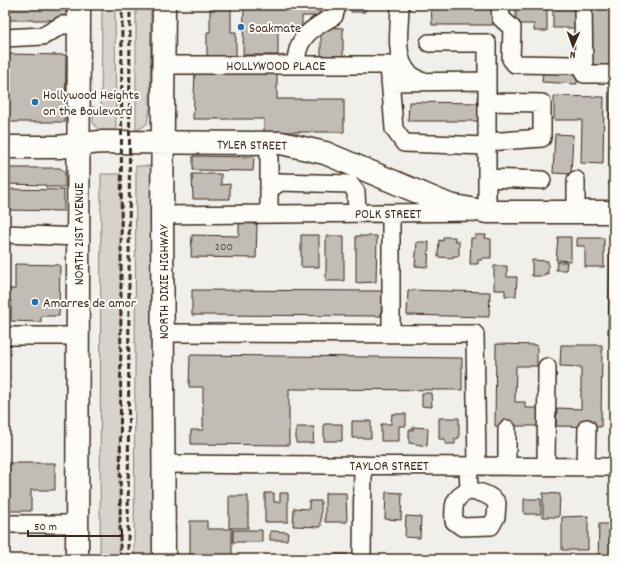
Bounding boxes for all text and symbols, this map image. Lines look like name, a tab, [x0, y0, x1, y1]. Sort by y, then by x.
place label: Soakmate	[249, 19, 301, 39]
marker: Soakmate	[236, 22, 246, 32]
north arrow	[553, 26, 593, 66]
text: N	[569, 46, 576, 62]
street label: HOLLYWOOD PLACE	[226, 57, 326, 77]
place label: Hollywood Heights on the Boulevard	[43, 86, 140, 122]
marker: Hollywood Heights on the Boulevard	[30, 97, 40, 107]
street label: TYLER STREET	[217, 135, 287, 157]
street label: NORTH 21ST AVENUE	[70, 182, 90, 285]
street label: POLK STREET	[355, 205, 422, 225]
street label: NORTH DIXIE HIGHWAY	[155, 224, 175, 339]
house number: 200	[215, 239, 233, 256]
place label: Amarres de amor	[43, 294, 137, 314]
marker: Amarres de amor	[30, 297, 40, 307]
street label: TAYLOR STREET	[349, 457, 429, 477]
scale bar	[28, 512, 122, 538]
text: 50 m	[34, 519, 57, 536]

